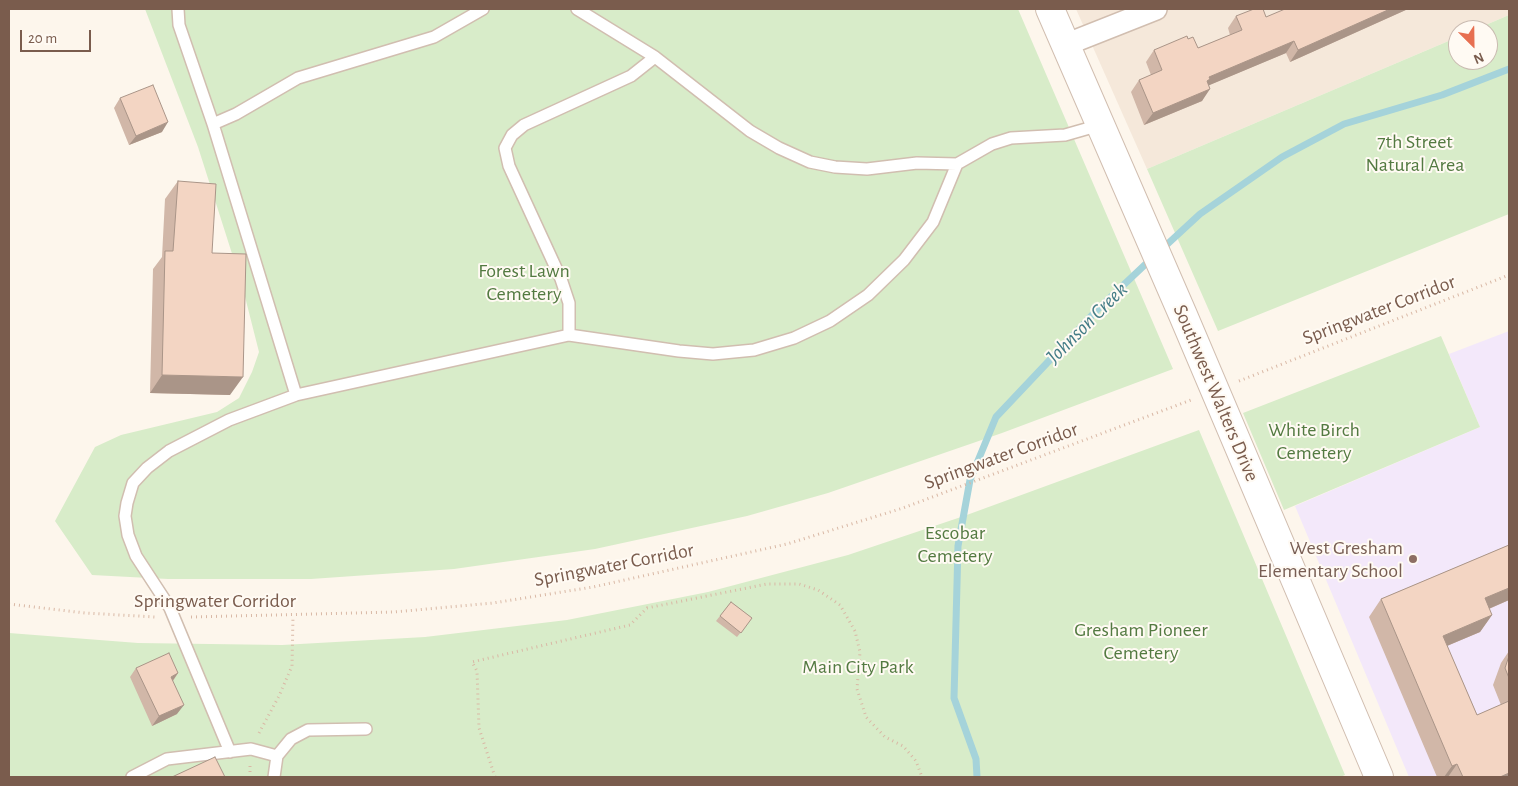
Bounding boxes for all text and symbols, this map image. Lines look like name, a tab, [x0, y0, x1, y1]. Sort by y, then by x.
scale bar	[22, 20, 94, 52]
north arrow	[1448, 20, 1498, 70]
text: 20 m	[28, 31, 57, 46]
text: N	[1471, 50, 1486, 66]
park label: 7th Street Natural Area	[1366, 130, 1464, 177]
park label: Forest Lawn Cemetery	[478, 259, 570, 306]
street label: Springwater Corridor	[1299, 270, 1459, 350]
water label: Johnson Creek	[1041, 277, 1133, 369]
street label: Southwest Walters Drive	[1168, 301, 1264, 485]
street label: Springwater Corridor	[921, 417, 1081, 495]
park label: White Birch Cemetery	[1268, 418, 1360, 465]
park label: Escobar Cemetery	[918, 521, 992, 568]
place label: West Gresham Elementary School	[1258, 536, 1403, 583]
street label: Springwater Corridor	[532, 538, 696, 592]
marker: West Gresham Elementary School	[1407, 553, 1419, 565]
street label: Springwater Corridor	[134, 589, 296, 613]
park label: Gresham Pioneer Cemetery	[1074, 618, 1208, 665]
park label: Main City Park	[802, 655, 914, 679]

